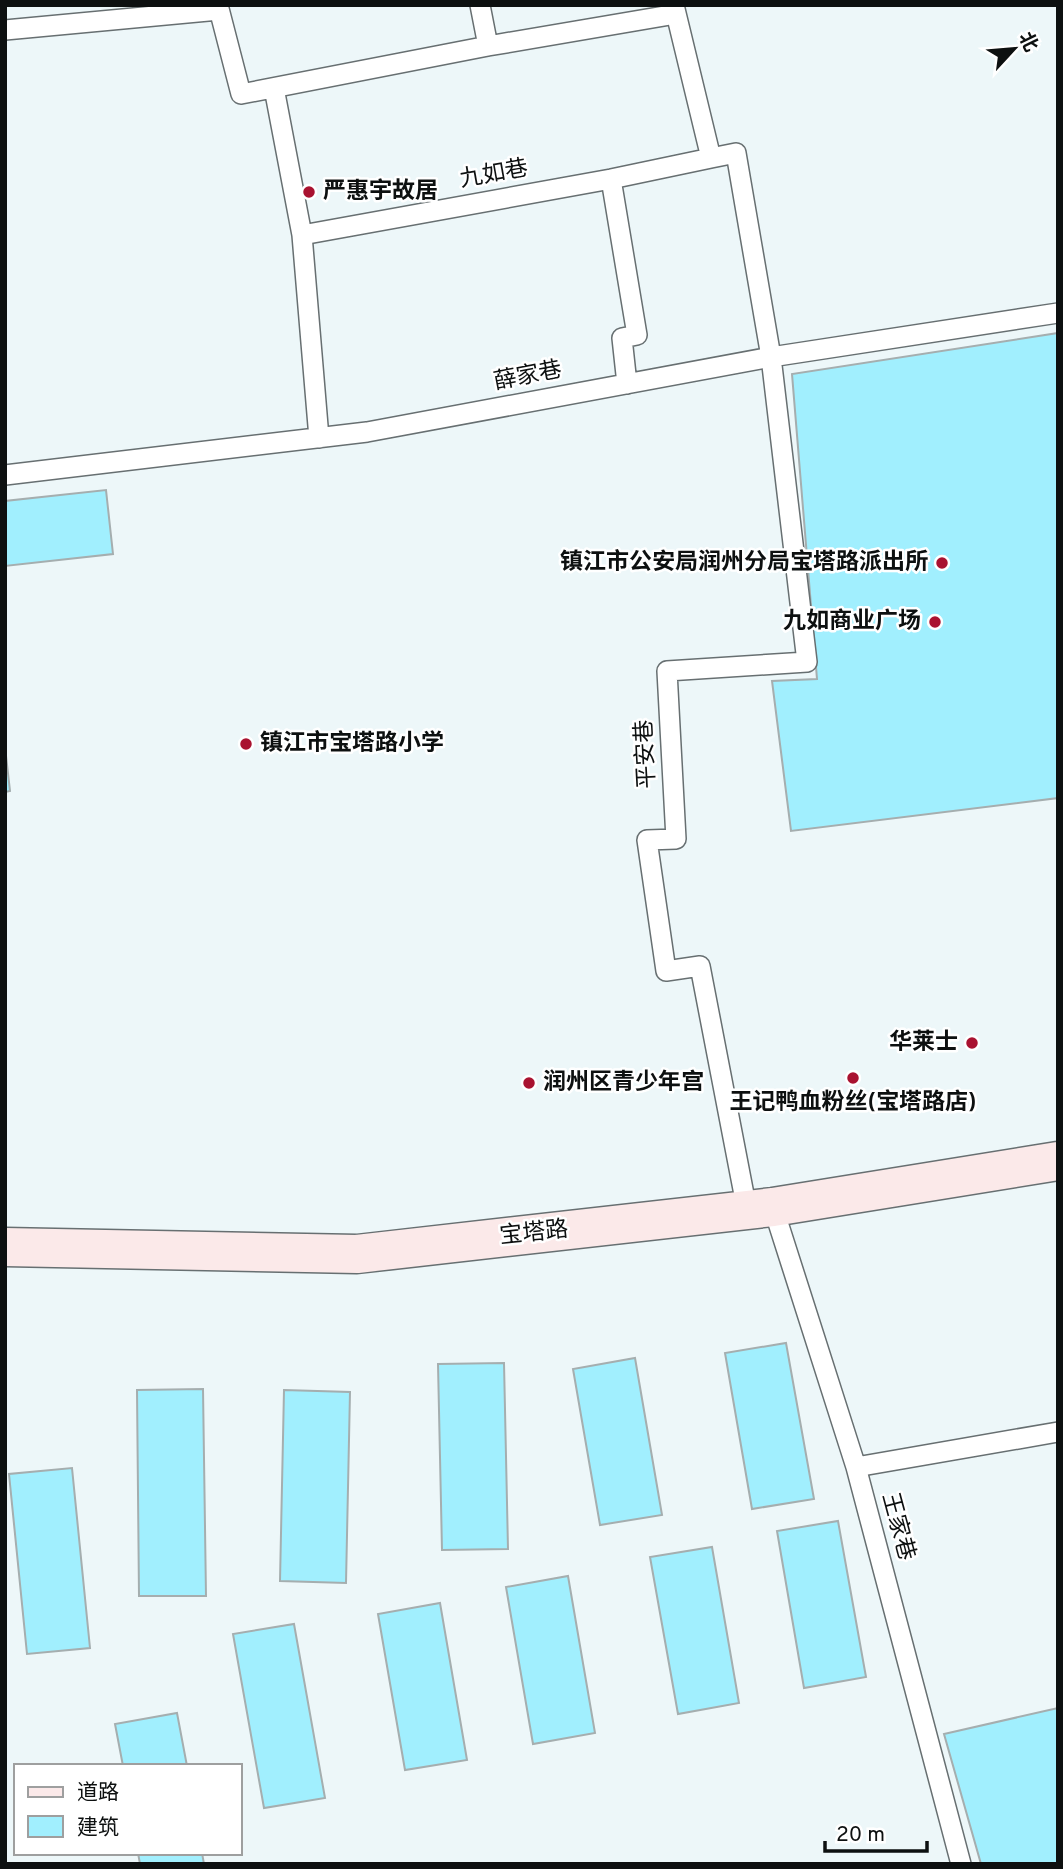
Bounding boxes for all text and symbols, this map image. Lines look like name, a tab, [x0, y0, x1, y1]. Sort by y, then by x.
north arrow	[979, 14, 1049, 84]
text: 北	[1013, 29, 1042, 56]
street label: 九如巷	[458, 155, 530, 195]
place label: 严惠宇故居	[323, 178, 438, 207]
marker: 严惠宇故居	[301, 184, 317, 200]
street label: 薛家巷	[491, 356, 565, 398]
place label: 镇江市公安局润州分局宝塔路派出所	[560, 548, 928, 578]
marker: 镇江市公安局润州分局宝塔路派出所	[934, 555, 950, 571]
place label: 九如商业广场	[783, 608, 921, 637]
marker: 九如商业广场	[927, 614, 943, 630]
street label: 平安巷	[631, 719, 663, 789]
place label: 镇江市宝塔路小学	[260, 729, 444, 759]
marker: 镇江市宝塔路小学	[238, 736, 254, 752]
place label: 华莱士	[889, 1029, 958, 1058]
marker: 华莱士	[964, 1035, 980, 1051]
place label: 润州区青少年宫	[543, 1069, 704, 1098]
marker: 王记鸭血粉丝(宝塔路店)	[845, 1070, 861, 1086]
marker: 润州区青少年宫	[521, 1075, 537, 1091]
place label: 王记鸭血粉丝(宝塔路店)	[729, 1089, 977, 1118]
street label: 宝塔路	[498, 1216, 570, 1252]
street label: 王家巷	[874, 1490, 920, 1564]
legend	[14, 1764, 242, 1855]
text: 道路	[77, 1780, 119, 1807]
scale bar	[825, 1810, 926, 1854]
text: 建筑	[77, 1815, 119, 1842]
text: 20 m	[836, 1822, 885, 1849]

